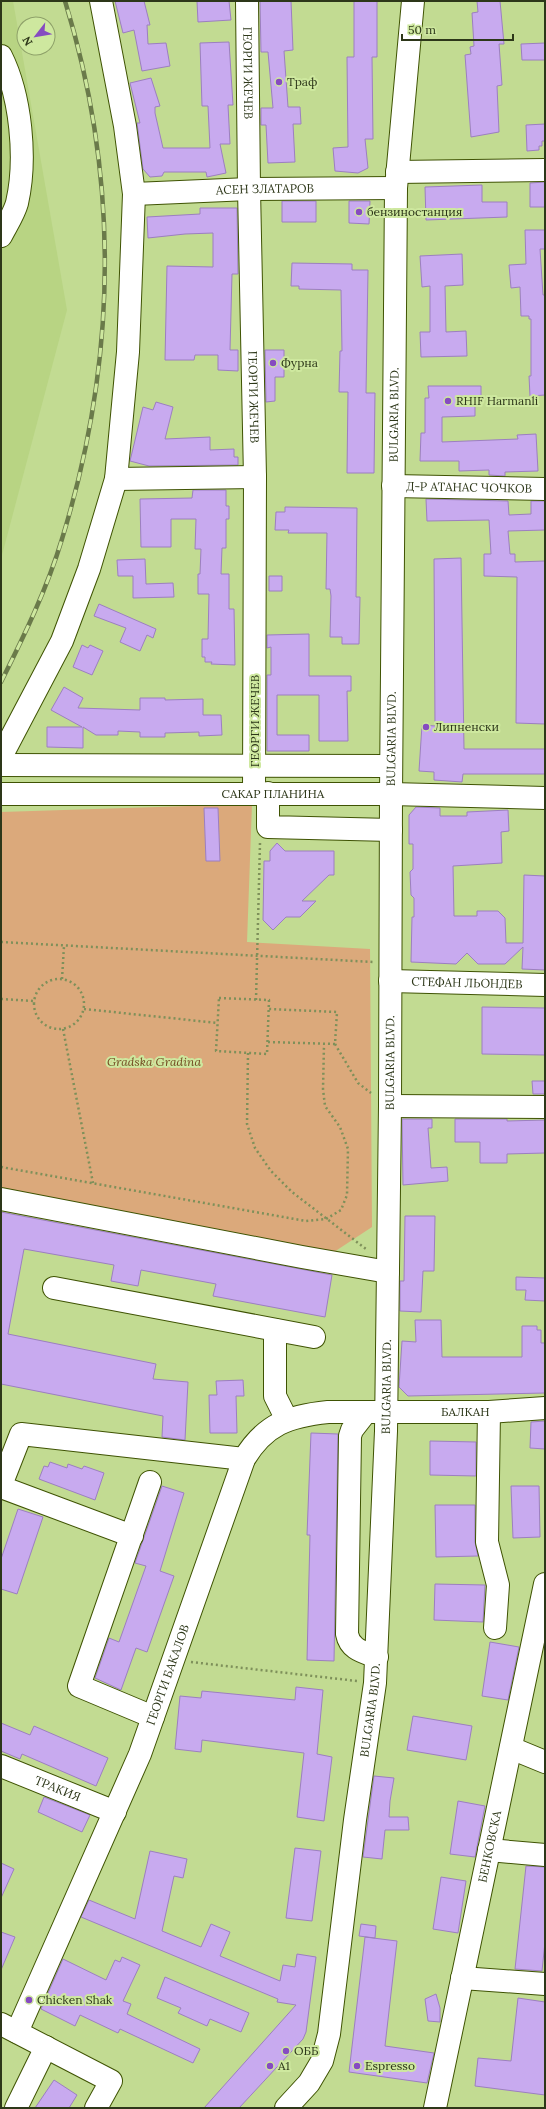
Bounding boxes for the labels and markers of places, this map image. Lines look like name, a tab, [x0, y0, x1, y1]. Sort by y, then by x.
place label: Траф	[287, 74, 317, 89]
marker: Траф	[274, 77, 284, 87]
place label: бензиностанция	[367, 204, 462, 219]
marker: бензиностанция	[354, 207, 364, 217]
place label: Фурна	[281, 355, 318, 370]
marker: Фурна	[268, 358, 278, 368]
place label: RHIF Harmanli	[456, 393, 538, 408]
marker: RHIF Harmanli	[443, 396, 453, 406]
place label: Липненски	[434, 719, 499, 734]
marker: Липненски	[421, 722, 431, 732]
place label: Chicken Shak	[37, 1992, 113, 2007]
marker: Chicken Shak	[24, 1995, 34, 2005]
place label: ОББ	[294, 2043, 318, 2058]
marker: ОББ	[281, 2046, 291, 2056]
place label: A1	[277, 2058, 290, 2073]
place label: Espresso	[365, 2058, 415, 2073]
marker: A1	[265, 2061, 275, 2071]
marker: Espresso	[352, 2061, 362, 2071]

